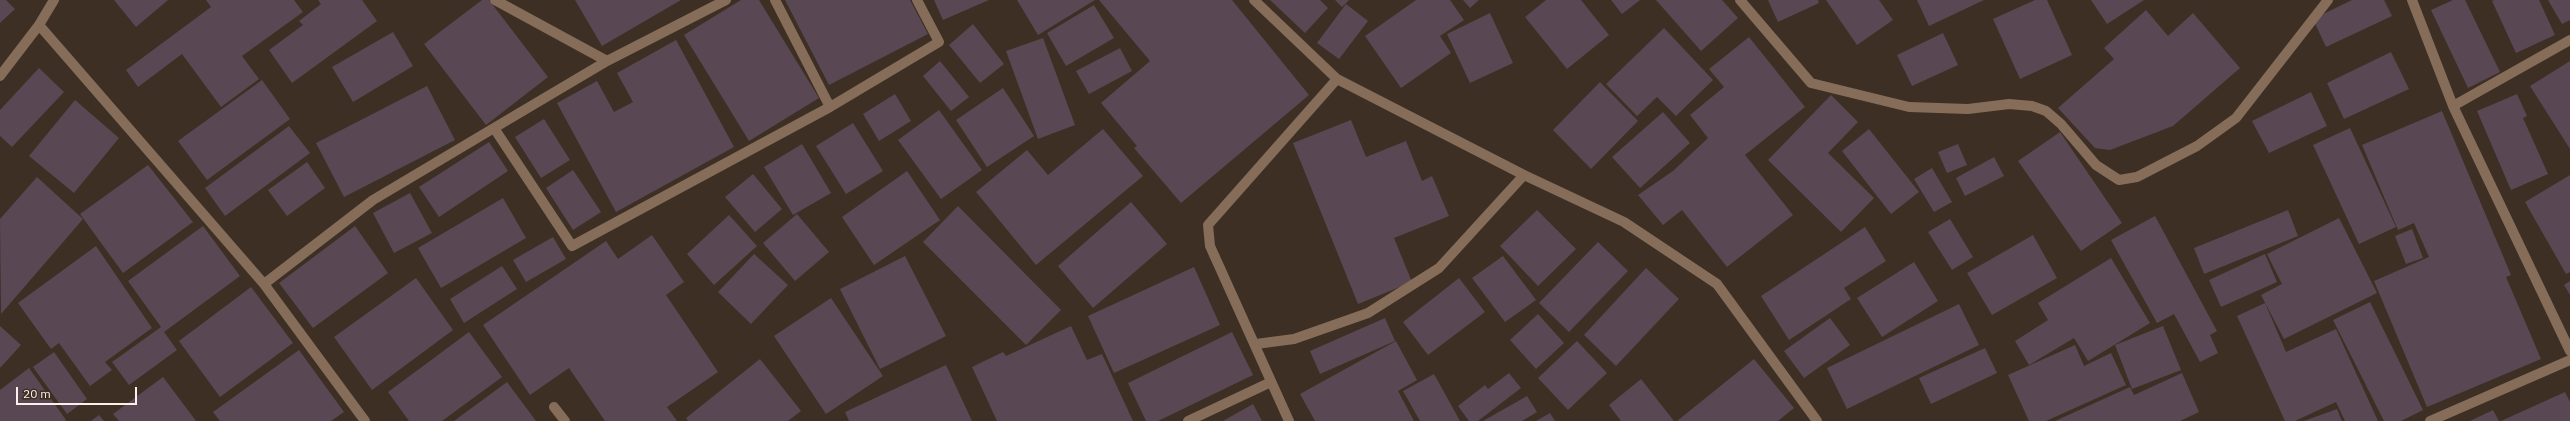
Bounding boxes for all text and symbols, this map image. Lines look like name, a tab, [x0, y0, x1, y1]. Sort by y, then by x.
scale bar	[18, 379, 139, 405]
text: 20 m	[23, 386, 51, 401]

